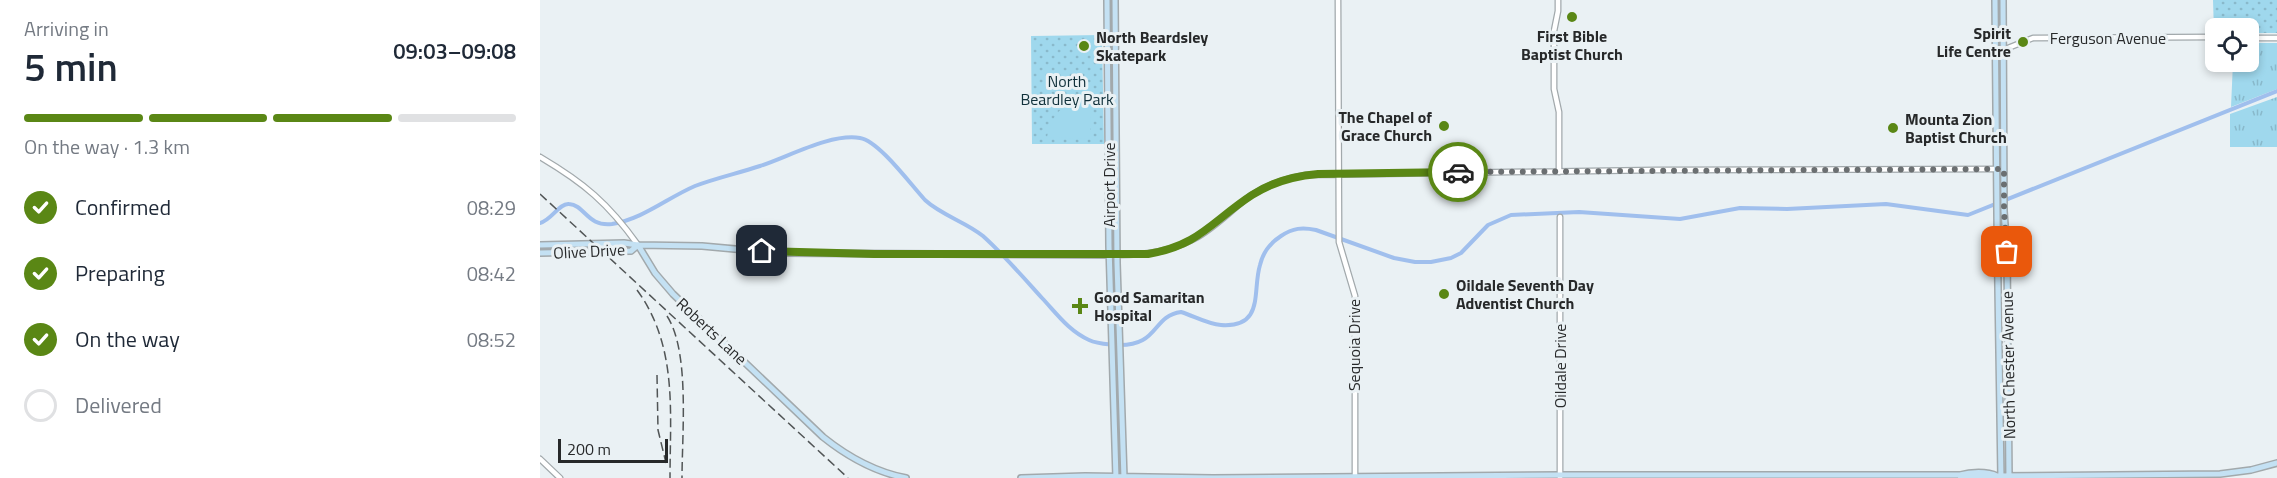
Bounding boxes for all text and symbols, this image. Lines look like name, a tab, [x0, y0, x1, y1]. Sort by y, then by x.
marker: First Bible Baptist Church	[1565, 10, 1579, 24]
text: Arriving in	[24, 13, 109, 44]
map controls	[2205, 18, 2259, 72]
button: locate	[2205, 18, 2259, 72]
place label: Spirit Life Centre	[1936, 21, 2011, 63]
place label: First Bible Baptist Church	[1521, 24, 1623, 66]
place label: North Beardsley Skatepark	[1096, 25, 1208, 67]
street label: Ferguson Avenue	[2050, 26, 2166, 50]
text: 09:03–09:08	[393, 34, 516, 68]
marker: Spirit Life Centre	[2016, 35, 2030, 49]
text: 5 min	[24, 37, 118, 96]
marker: North Beardsley Skatepark	[1077, 39, 1091, 53]
park label: North Beardley Park	[1020, 69, 1114, 111]
place label: The Chapel of Grace Church	[1338, 105, 1432, 147]
place label: Mounta Zion Baptist Church	[1905, 107, 2007, 149]
marker: The Chapel of Grace Church	[1437, 119, 1451, 133]
marker: Mounta Zion Baptist Church	[1886, 121, 1900, 135]
text: On the way · 1.3 km	[24, 131, 190, 162]
street label: Airport Drive	[1097, 142, 1121, 228]
courier	[1428, 142, 1488, 202]
icon: car	[1442, 156, 1475, 189]
text: Confirmed	[75, 190, 171, 224]
icon: check	[24, 191, 57, 224]
text: 08:29	[467, 192, 516, 223]
pin	[736, 225, 787, 276]
pin	[1981, 226, 2032, 277]
icon: home	[745, 234, 778, 267]
icon: bag	[1990, 235, 2023, 268]
street label: Olive Drive	[552, 237, 626, 265]
text: Preparing	[75, 256, 165, 290]
icon: check	[24, 257, 57, 290]
text: 08:42	[467, 258, 516, 289]
place label: Oildale Seventh Day Adventist Church	[1456, 273, 1594, 315]
place label: Good Samaritan Hospital	[1094, 285, 1205, 327]
marker: Oildale Seventh Day Adventist Church	[1437, 287, 1451, 301]
street label: North Chester Avenue	[1995, 291, 2021, 439]
street label: Roberts Lane	[671, 292, 753, 370]
marker: Good Samaritan Hospital	[1071, 297, 1089, 315]
street label: Sequoia Drive	[1342, 299, 1366, 391]
text: On the way	[75, 322, 180, 356]
icon: check	[24, 323, 57, 356]
text: 08:52	[467, 324, 516, 355]
street label: Oildale Drive	[1548, 324, 1572, 408]
text: Delivered	[75, 388, 162, 422]
scale bar	[558, 436, 668, 464]
text: 200 m	[567, 437, 611, 461]

